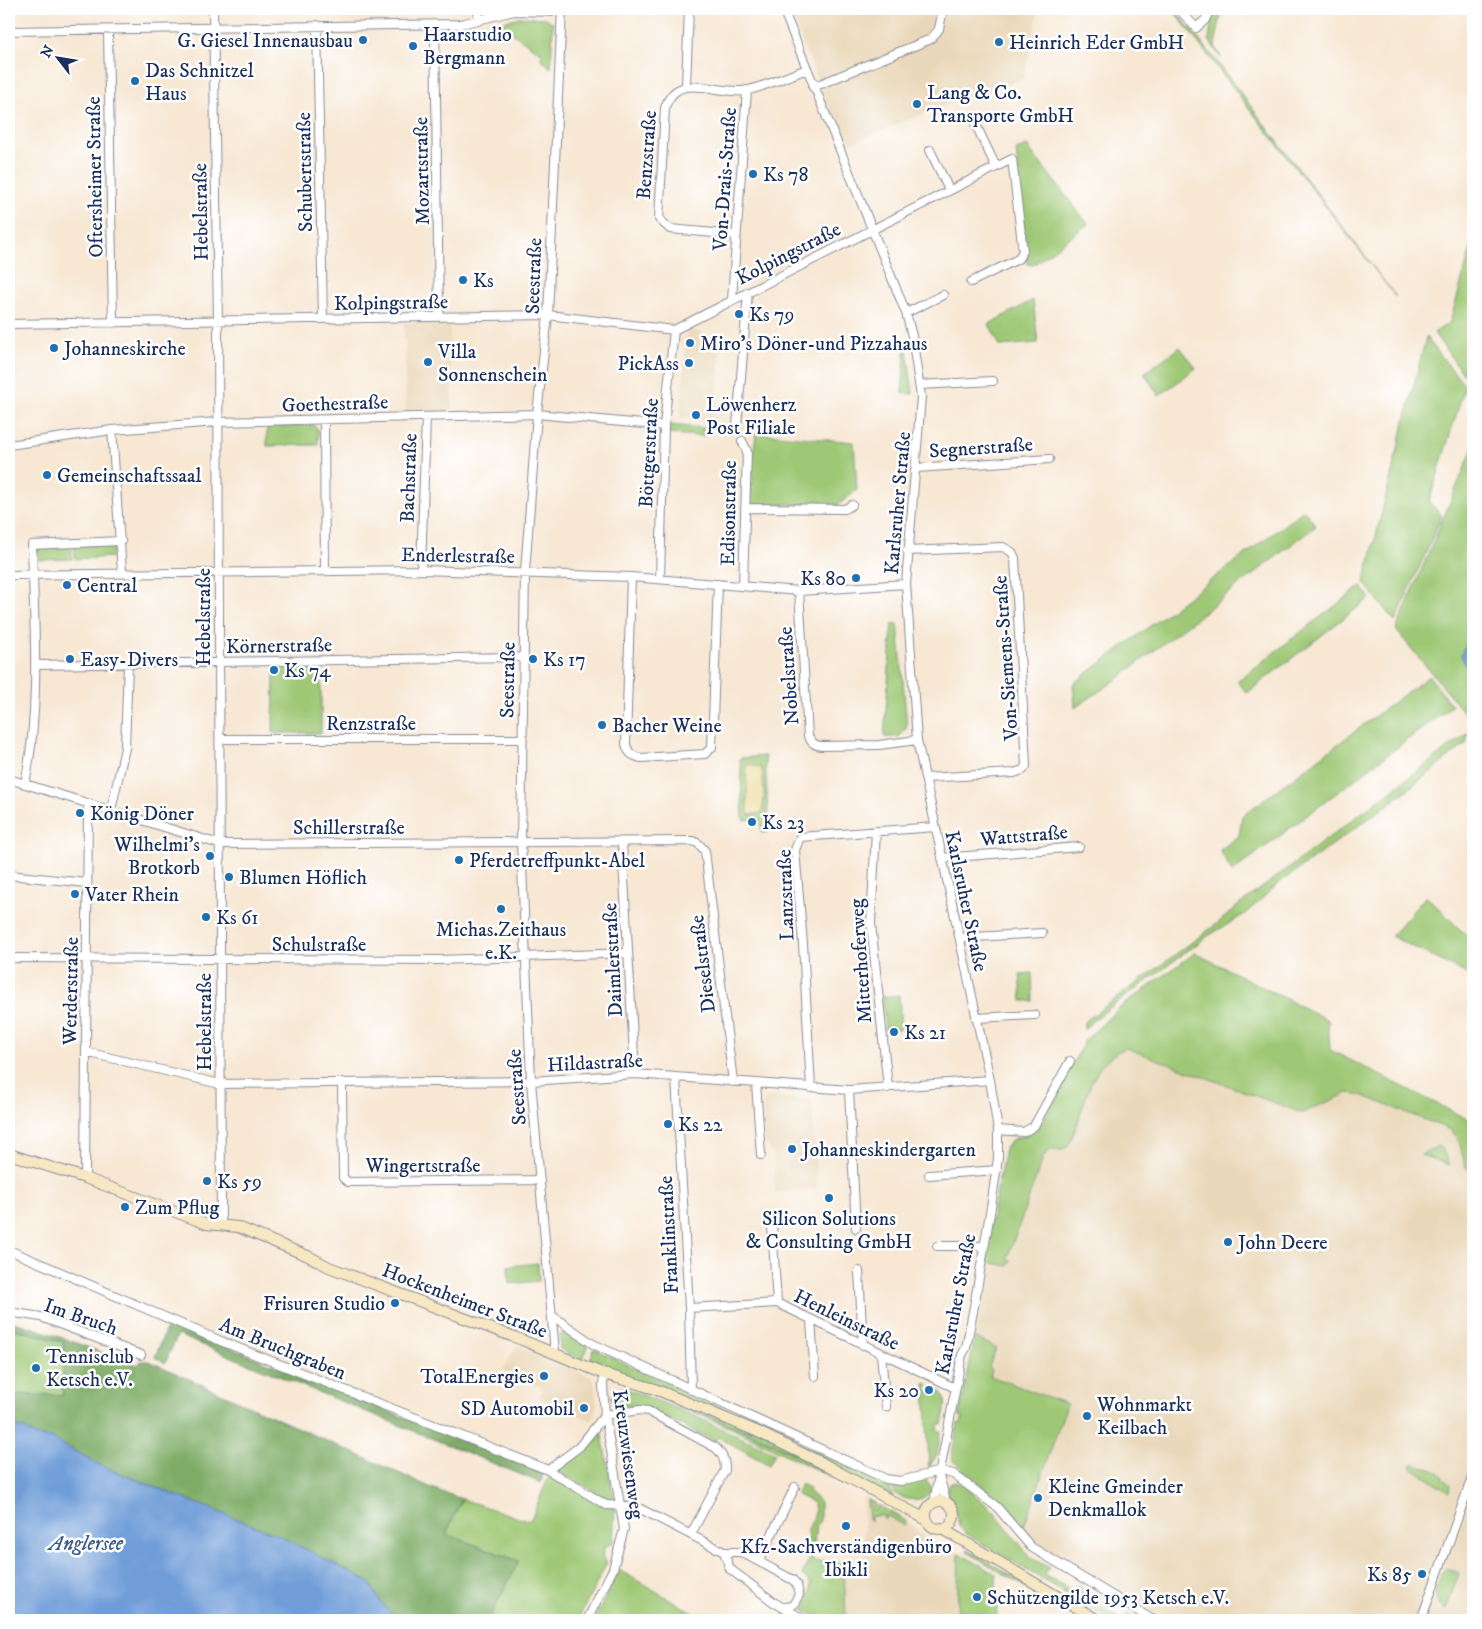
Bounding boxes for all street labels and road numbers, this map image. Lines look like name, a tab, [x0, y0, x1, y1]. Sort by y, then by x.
street label: Oftersheimer Straße	[82, 96, 109, 258]
street label: Von-Drais-Straße	[708, 106, 743, 253]
street label: Benzstraße	[632, 110, 663, 201]
street label: Schubertstraße	[292, 112, 319, 232]
street label: Mozartstraße	[409, 117, 436, 225]
street label: Hebelstraße	[188, 163, 215, 261]
street label: Kolpingstraße	[732, 217, 845, 291]
street label: Seestraße	[521, 237, 548, 315]
street label: Kolpingstraße	[334, 290, 448, 317]
street label: Goethestraße	[281, 390, 389, 419]
street label: Böttgerstraße	[634, 397, 665, 509]
street label: Karlsruher Straße	[880, 431, 917, 576]
street label: Segnerstraße	[928, 432, 1034, 465]
street label: Bachstraße	[395, 433, 424, 523]
street label: Edisonstraße	[716, 460, 743, 566]
street label: Enderlestraße	[401, 543, 515, 570]
street label: Hebelstraße	[192, 568, 217, 666]
street label: Von-Siemens-Straße	[988, 574, 1025, 742]
street label: Nobelstraße	[774, 626, 805, 726]
street label: Körnerstraße	[226, 633, 332, 660]
street label: Seestraße	[495, 642, 522, 718]
street label: Renzstraße	[326, 712, 416, 737]
street label: Schillerstraße	[293, 816, 405, 841]
street label: Wattstraße	[978, 820, 1069, 853]
street label: Karlsruher Straße	[938, 829, 993, 974]
street label: Lanzstraße	[772, 849, 801, 941]
street label: Mitterhoferweg	[845, 897, 878, 1024]
street label: Daimlerstraße	[598, 902, 629, 1018]
street label: Dieselstraße	[685, 913, 722, 1014]
street label: Schulstraße	[272, 933, 366, 958]
street label: Werderstraße	[58, 937, 85, 1046]
street label: Hebelstraße	[193, 973, 218, 1071]
street label: Seestraße	[502, 1048, 533, 1126]
street label: Hildastraße	[547, 1049, 644, 1078]
street label: Wingertstraße	[364, 1154, 481, 1179]
street label: Franklinstraße	[654, 1175, 685, 1295]
street label: Karlsruher Straße	[931, 1232, 982, 1377]
street label: Hockenheimer Straße	[378, 1258, 551, 1344]
street label: Henleinstraße	[789, 1284, 903, 1357]
street label: Im Bruch	[40, 1293, 121, 1342]
street label: Am Bruchgraben	[215, 1313, 350, 1386]
street label: Kreuzwiesenweg	[606, 1388, 649, 1521]

